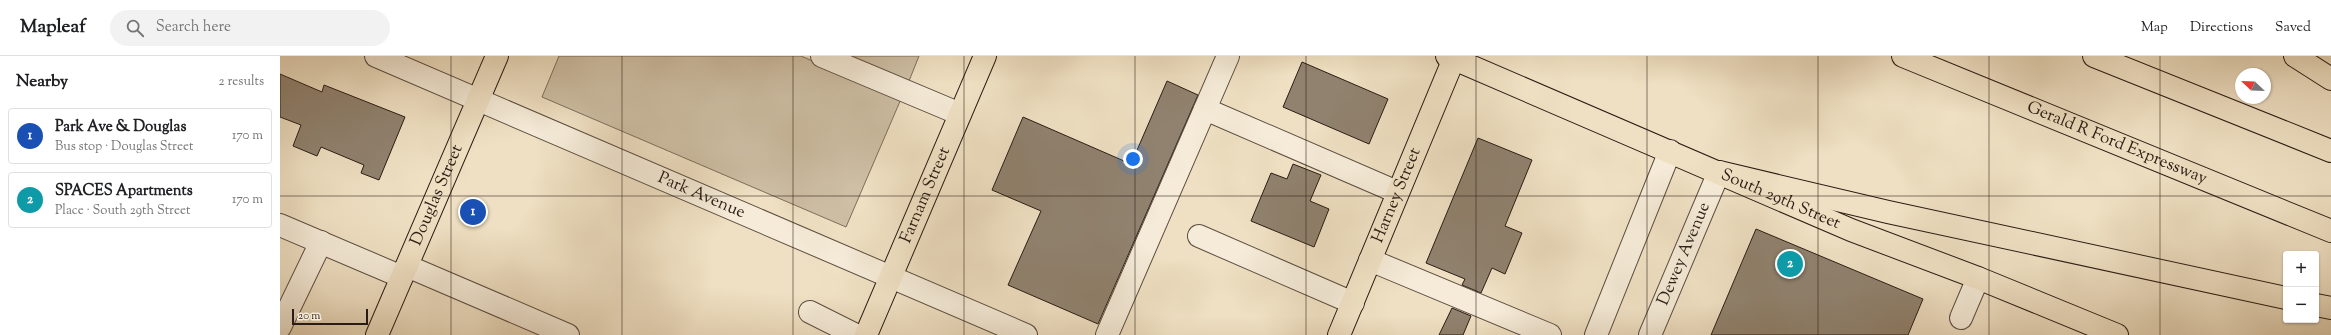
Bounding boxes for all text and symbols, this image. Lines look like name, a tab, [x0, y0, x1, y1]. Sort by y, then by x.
search box	[110, 10, 390, 46]
text: Mapleaf	[20, 14, 86, 41]
icon: search	[124, 17, 146, 39]
text: Search here	[156, 17, 231, 38]
text: Map	[2141, 18, 2168, 38]
text: Directions	[2190, 18, 2253, 38]
text: Saved	[2275, 18, 2311, 38]
north arrow	[2235, 68, 2271, 104]
text: Nearby	[16, 70, 68, 94]
text: 2 results	[219, 73, 264, 91]
street label: Gerald R Ford Expressway	[2023, 96, 2211, 191]
text: Park Ave & Douglas	[55, 117, 186, 138]
text: 1	[28, 127, 32, 145]
text: 170 m	[232, 127, 263, 145]
text: Bus stop · Douglas Street	[55, 138, 193, 156]
street label: Douglas Street	[405, 141, 469, 250]
street label: Farnam Street	[894, 143, 957, 247]
street label: Harney Street	[1366, 144, 1428, 247]
your location	[1123, 149, 1143, 169]
street label: South 29th Street	[1717, 163, 1844, 236]
street label: Park Avenue	[654, 166, 749, 225]
text: SPACES Apartments	[55, 181, 193, 202]
text: 2	[27, 191, 33, 209]
text: 170 m	[232, 191, 263, 209]
pin: 1	[460, 197, 486, 227]
street label: Dewey Avenue	[1652, 199, 1717, 309]
text: Place · South 29th Street	[55, 202, 190, 220]
pin: 2	[1777, 249, 1803, 279]
map controls	[2283, 251, 2319, 323]
button: +	[2283, 251, 2319, 287]
button: −	[2283, 287, 2319, 323]
scale bar	[292, 307, 368, 326]
text: 20 m	[298, 308, 320, 324]

